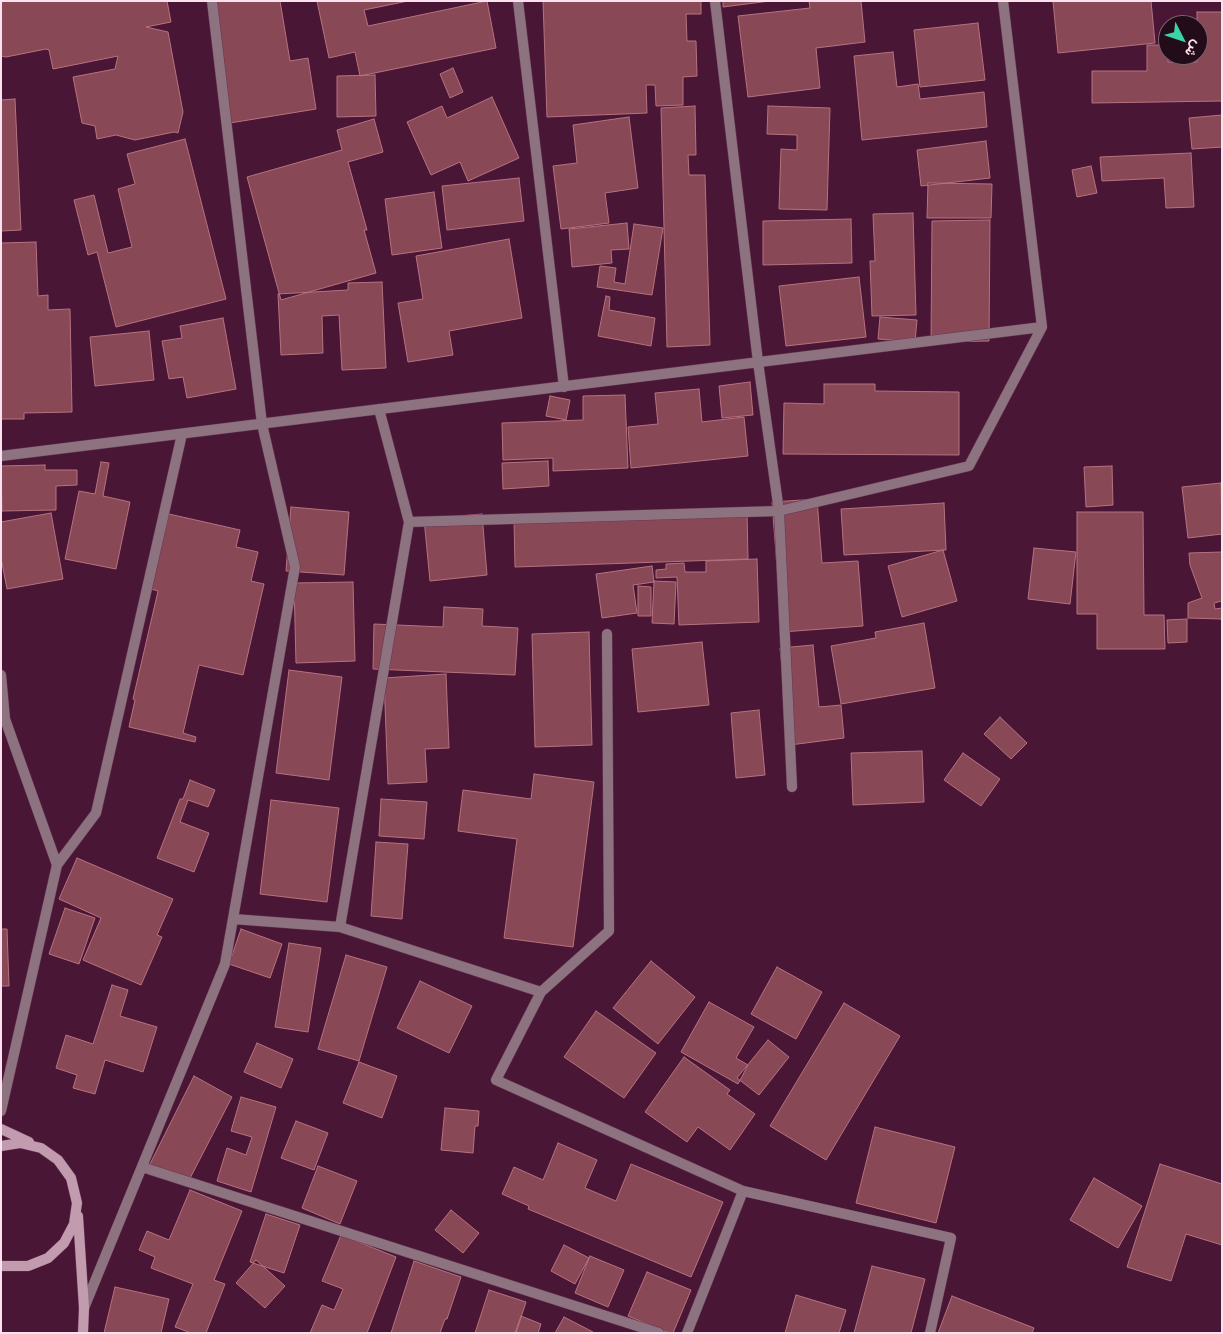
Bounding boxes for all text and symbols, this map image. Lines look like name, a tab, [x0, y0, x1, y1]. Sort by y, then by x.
north arrow	[1158, 15, 1208, 65]
text: ش	[1182, 38, 1206, 61]

